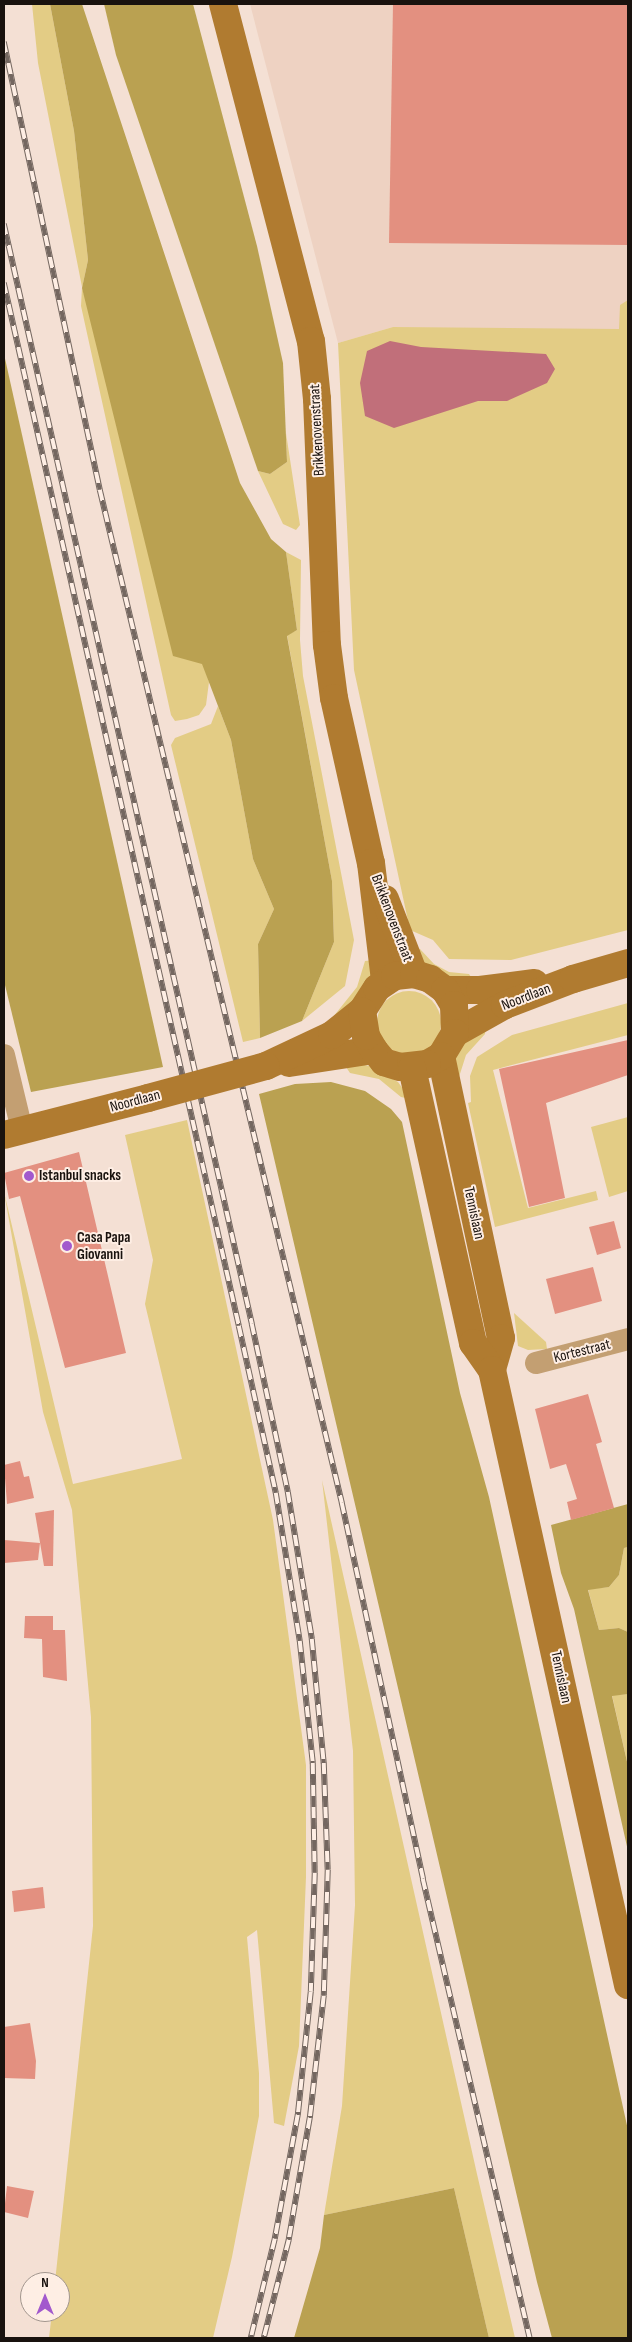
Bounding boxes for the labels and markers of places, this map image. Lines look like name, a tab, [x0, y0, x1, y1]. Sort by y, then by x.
place label: Istanbul snacks	[39, 1167, 121, 1185]
marker: Istanbul snacks	[23, 1170, 35, 1182]
place label: Casa Papa Giovanni	[77, 1228, 130, 1263]
marker: Casa Papa Giovanni	[61, 1240, 73, 1252]

